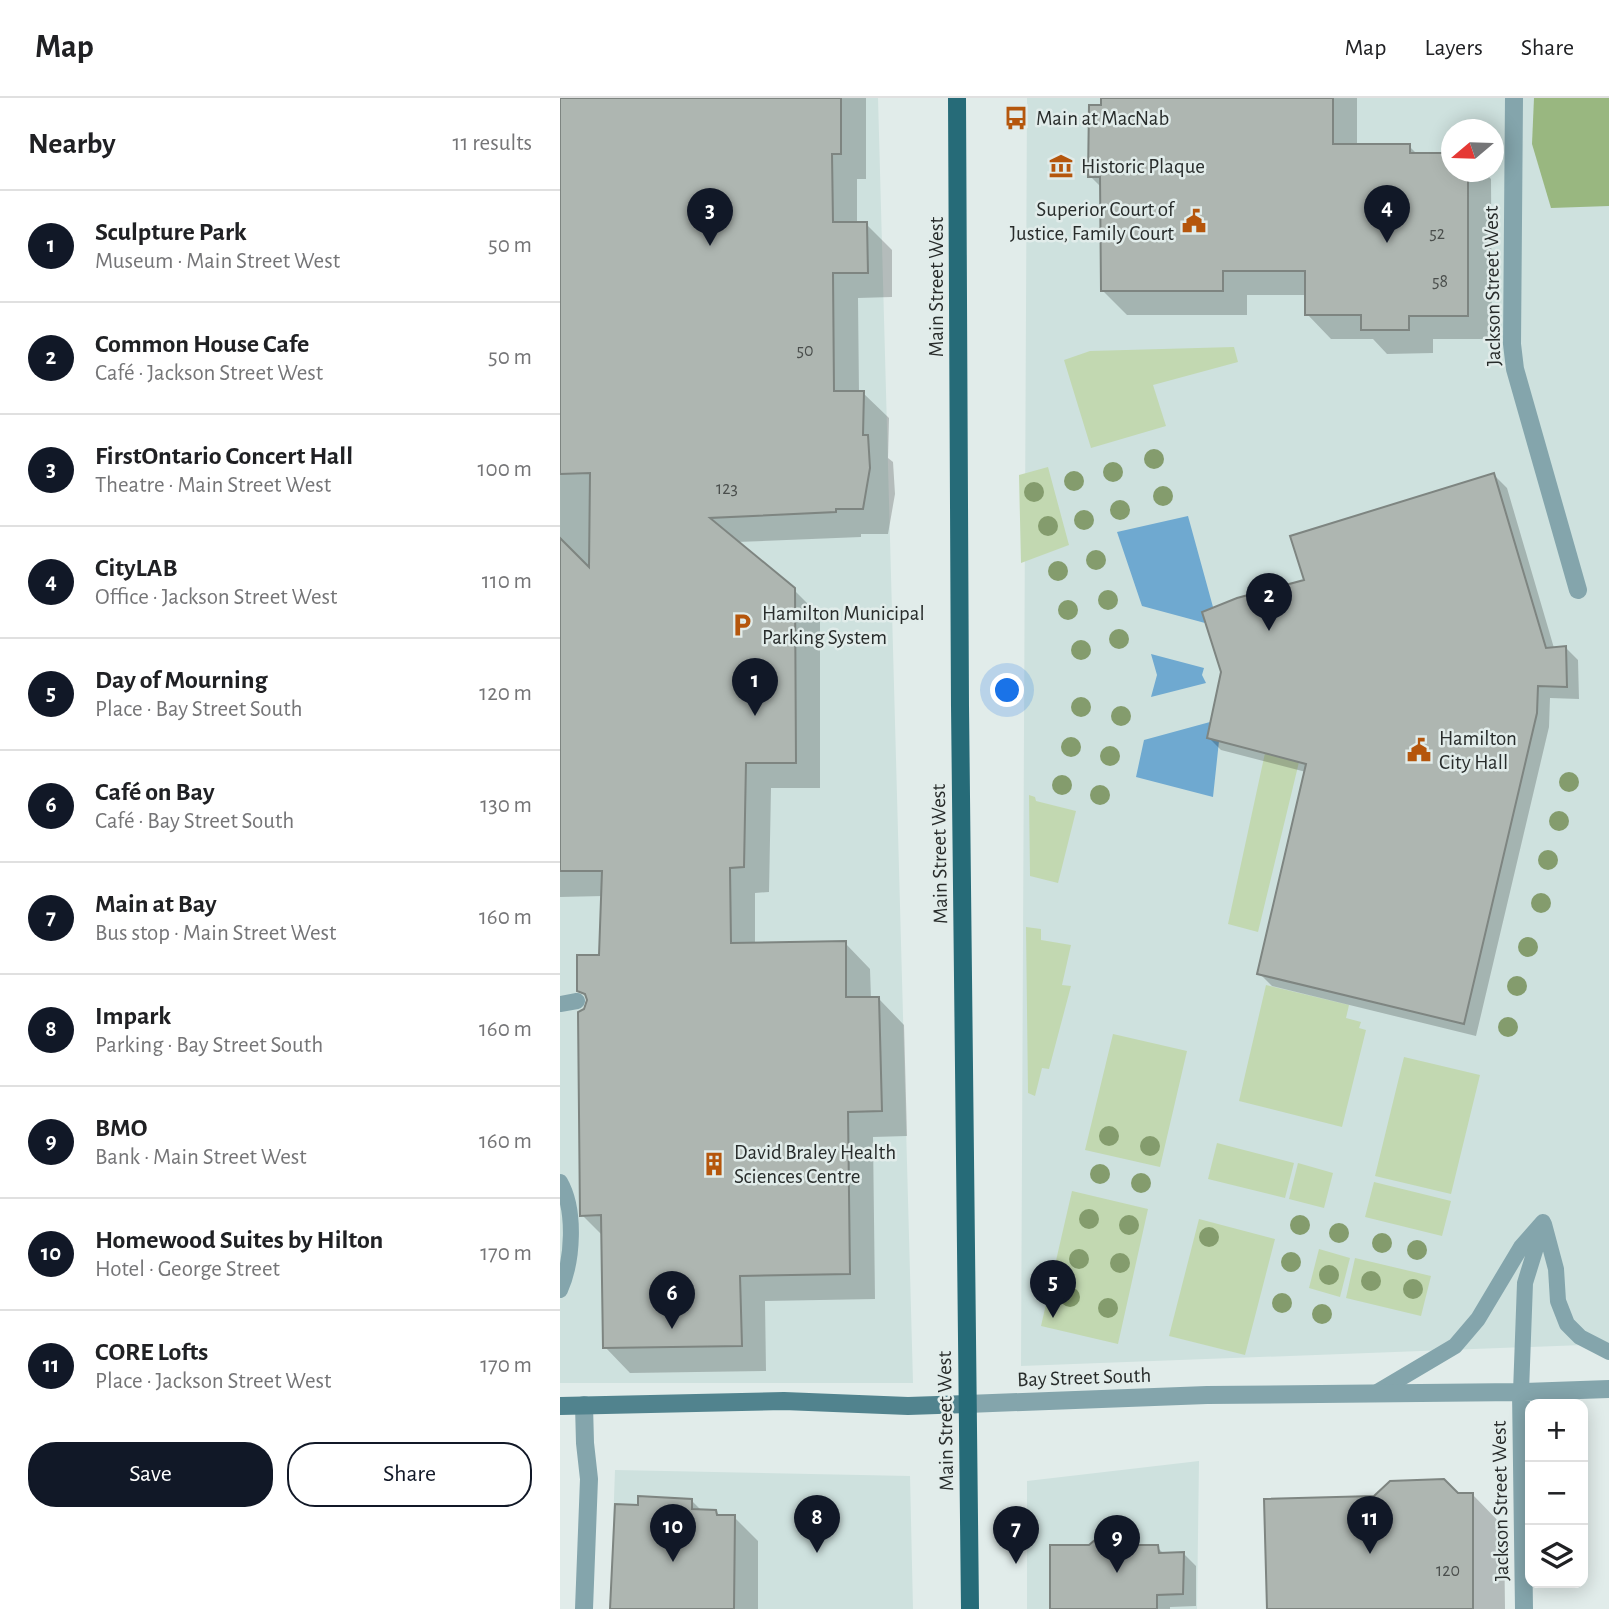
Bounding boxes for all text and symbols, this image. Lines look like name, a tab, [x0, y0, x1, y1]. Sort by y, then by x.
text: Map	[35, 31, 94, 64]
text: Map	[1344, 36, 1386, 60]
text: Layers	[1424, 36, 1483, 60]
text: Share	[1521, 36, 1574, 60]
bus stop icon: Main at MacNab	[1002, 104, 1030, 132]
place label: Main at MacNab	[1036, 108, 1169, 129]
north arrow	[1441, 119, 1504, 182]
text: Nearby	[28, 129, 116, 159]
text: 11 results	[453, 132, 532, 155]
museum icon: Historic Plaque	[1047, 152, 1075, 180]
place label: Historic Plaque	[1081, 156, 1205, 177]
pin: 4	[1364, 185, 1410, 243]
pin: 3	[687, 188, 733, 246]
place label: Superior Court of Justice, Family Court	[1010, 199, 1176, 244]
street label: Jackson Street West	[1481, 205, 1504, 366]
public building icon: Superior Court of Justice, Family Court	[1180, 207, 1208, 235]
street label: Main Street West	[926, 217, 947, 357]
text: Sculpture Park	[95, 219, 247, 245]
house number: 52	[1429, 225, 1445, 243]
text: 1	[47, 234, 55, 257]
text: 50 m	[488, 234, 532, 257]
text: Museum · Main Street West	[95, 250, 340, 273]
house number: 58	[1432, 273, 1448, 291]
text: Common House Cafe	[95, 331, 309, 357]
house number: 50	[796, 342, 814, 360]
text: 2	[46, 346, 56, 369]
text: 50 m	[488, 346, 532, 369]
text: Café · Jackson Street West	[95, 362, 323, 385]
text: FirstOntario Concert Hall	[95, 443, 353, 469]
text: 3	[46, 458, 56, 481]
text: 100 m	[478, 458, 532, 481]
text: Theatre · Main Street West	[95, 474, 331, 497]
house number: 123	[716, 480, 738, 498]
text: CityLAB	[95, 555, 178, 581]
text: 4	[45, 570, 57, 593]
text: 110 m	[482, 570, 532, 593]
pin: 2	[1246, 573, 1292, 631]
text: Office · Jackson Street West	[95, 586, 337, 609]
place label: Hamilton Municipal Parking System	[762, 603, 925, 648]
parking icon: Hamilton Municipal Parking System	[728, 611, 756, 639]
pin: 1	[732, 658, 778, 716]
text: Day of Mourning	[95, 667, 268, 693]
your location	[990, 673, 1024, 707]
text: 5	[46, 682, 56, 705]
text: 120 m	[479, 682, 532, 705]
text: Place · Bay Street South	[95, 698, 303, 721]
place label: Hamilton City Hall	[1439, 728, 1517, 773]
public building icon: Hamilton City Hall	[1405, 736, 1433, 764]
text: Café on Bay	[95, 779, 215, 805]
street label: Main Street West	[928, 783, 951, 924]
text: 6	[45, 794, 57, 817]
text: 130 m	[480, 794, 532, 817]
text: Café · Bay Street South	[95, 810, 294, 833]
text: Main at Bay	[95, 891, 217, 917]
text: 7	[46, 906, 56, 929]
text: 160 m	[479, 906, 532, 929]
text: Bus stop · Main Street West	[95, 922, 336, 945]
text: Impark	[95, 1003, 171, 1029]
text: 8	[45, 1018, 57, 1041]
text: 160 m	[479, 1018, 532, 1041]
text: Parking · Bay Street South	[95, 1034, 323, 1057]
text: BMO	[95, 1115, 148, 1141]
text: 9	[45, 1130, 57, 1153]
text: 160 m	[479, 1130, 532, 1153]
place label: David Braley Health Sciences Centre	[734, 1142, 896, 1187]
text: Bank · Main Street West	[95, 1146, 307, 1169]
building icon: David Braley Health Sciences Centre	[700, 1150, 728, 1178]
text: Homewood Suites by Hilton	[95, 1227, 383, 1253]
text: 10	[41, 1242, 61, 1265]
text: 170 m	[480, 1242, 532, 1265]
text: Hotel · George Street	[95, 1258, 280, 1281]
pin: 5	[1030, 1260, 1076, 1318]
pin: 6	[649, 1271, 695, 1329]
text: CORE Lofts	[95, 1339, 208, 1365]
street label: Main Street West	[934, 1350, 957, 1491]
text: 11	[43, 1354, 59, 1377]
text: 170 m	[480, 1354, 532, 1377]
street label: Bay Street South	[1017, 1365, 1151, 1390]
text: Place · Jackson Street West	[95, 1370, 331, 1393]
map controls	[1525, 1399, 1588, 1588]
button: +	[1525, 1399, 1588, 1462]
street label: Jackson Street West	[1489, 1420, 1512, 1581]
button: Save	[28, 1442, 273, 1507]
button: Share	[287, 1442, 532, 1507]
button: −	[1525, 1462, 1588, 1525]
pin: 8	[794, 1495, 840, 1553]
pin: 11	[1347, 1496, 1393, 1554]
pin: 10	[650, 1504, 696, 1562]
pin: 7	[993, 1506, 1039, 1564]
pin: 9	[1094, 1515, 1140, 1573]
button: layers	[1525, 1525, 1588, 1588]
house number: 120	[1436, 1562, 1460, 1580]

